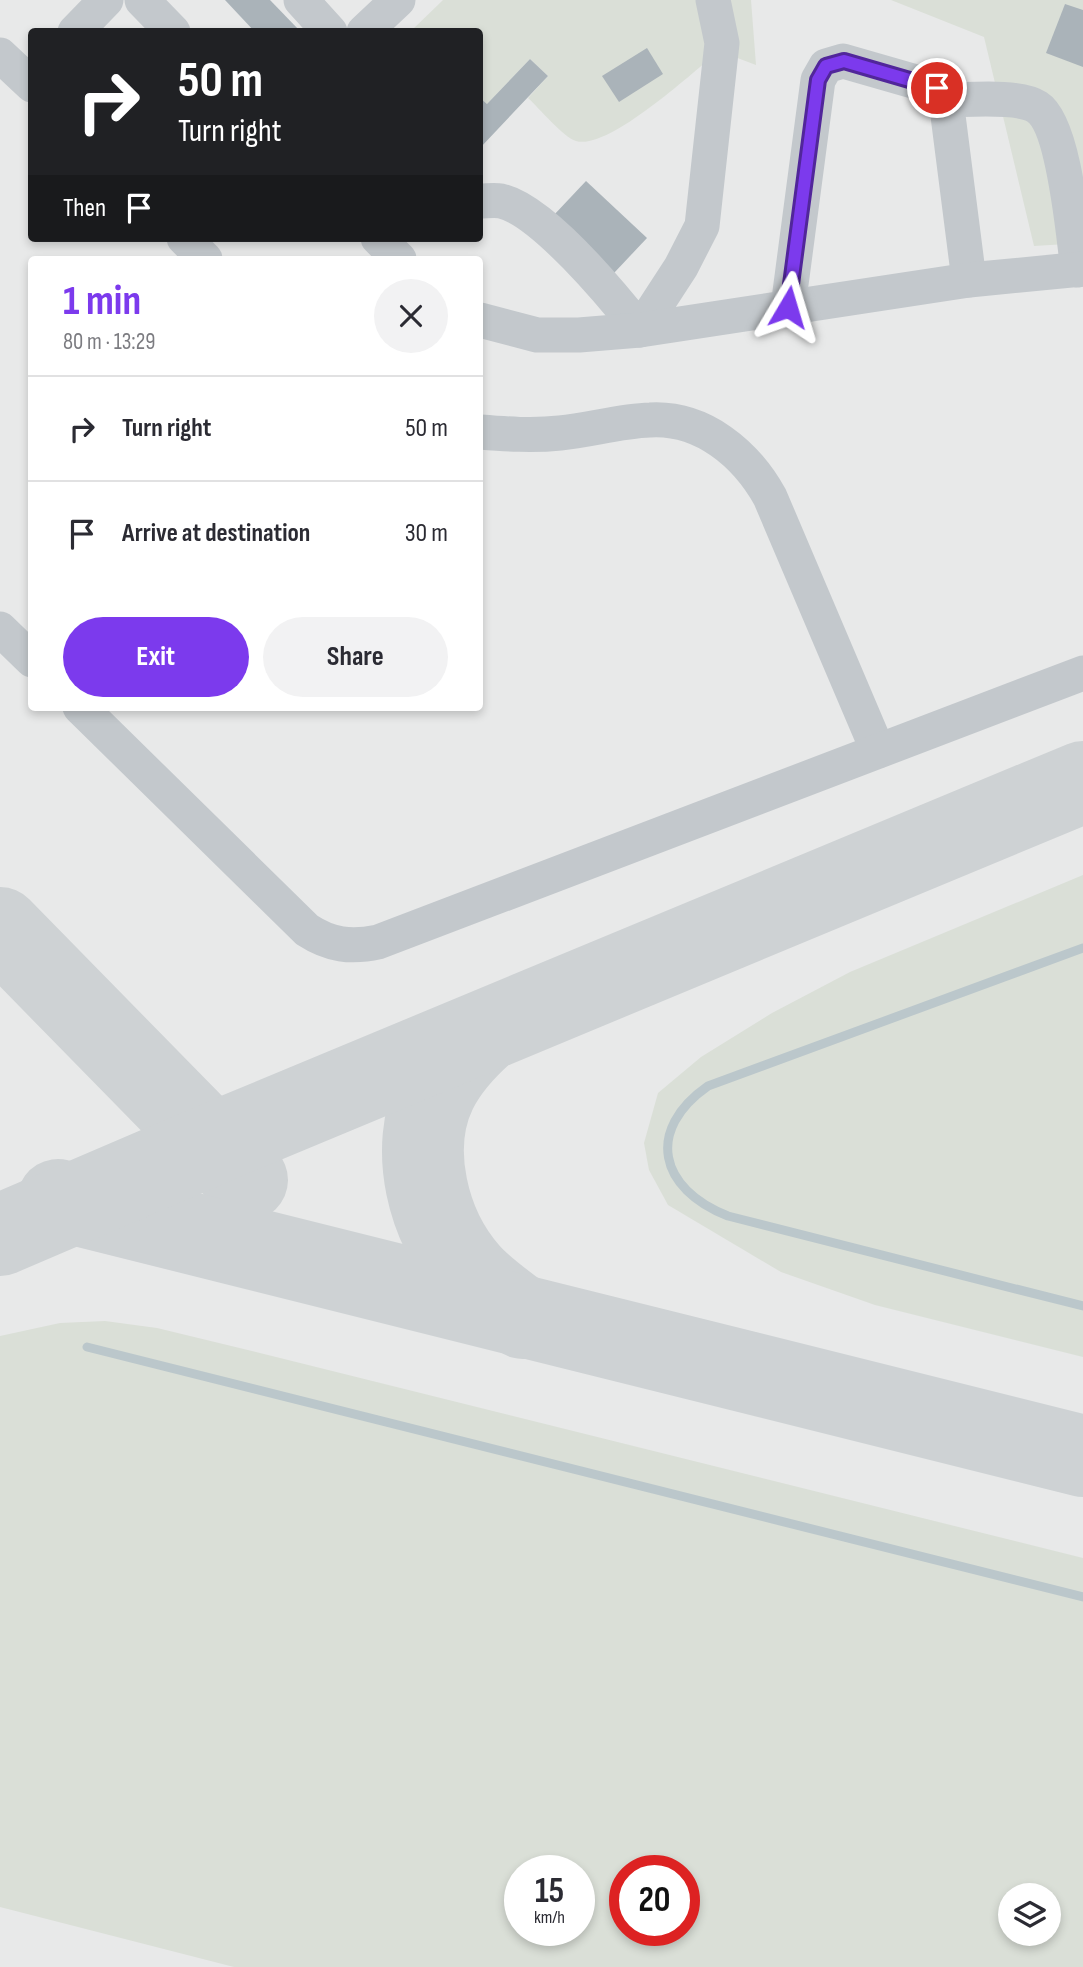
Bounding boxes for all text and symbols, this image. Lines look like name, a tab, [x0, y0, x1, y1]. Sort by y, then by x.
text: 50 m	[178, 52, 263, 111]
icon: right	[63, 56, 154, 147]
pin	[907, 58, 967, 118]
icon: arrive	[918, 69, 956, 107]
text: Turn right	[178, 112, 282, 151]
icon: arrive	[120, 189, 158, 227]
text: Then	[63, 193, 106, 224]
position arrow	[751, 270, 825, 344]
text: 1 min	[63, 276, 141, 327]
button: close	[374, 279, 448, 353]
text: 80 m · 13:29	[63, 328, 155, 356]
icon: right	[63, 410, 101, 448]
text: Turn right	[122, 413, 211, 444]
text: 50 m	[405, 413, 448, 444]
icon: arrive	[63, 515, 101, 553]
text: Arrive at destination	[122, 518, 310, 549]
text: 30 m	[405, 518, 448, 549]
button: Exit	[63, 617, 249, 697]
button: Share	[263, 617, 448, 697]
speed limit sign: 20	[609, 1855, 700, 1946]
text: 15	[535, 1870, 564, 1913]
map controls	[998, 1883, 1061, 1946]
button: layers	[998, 1883, 1061, 1946]
text: km/h	[534, 1907, 565, 1928]

